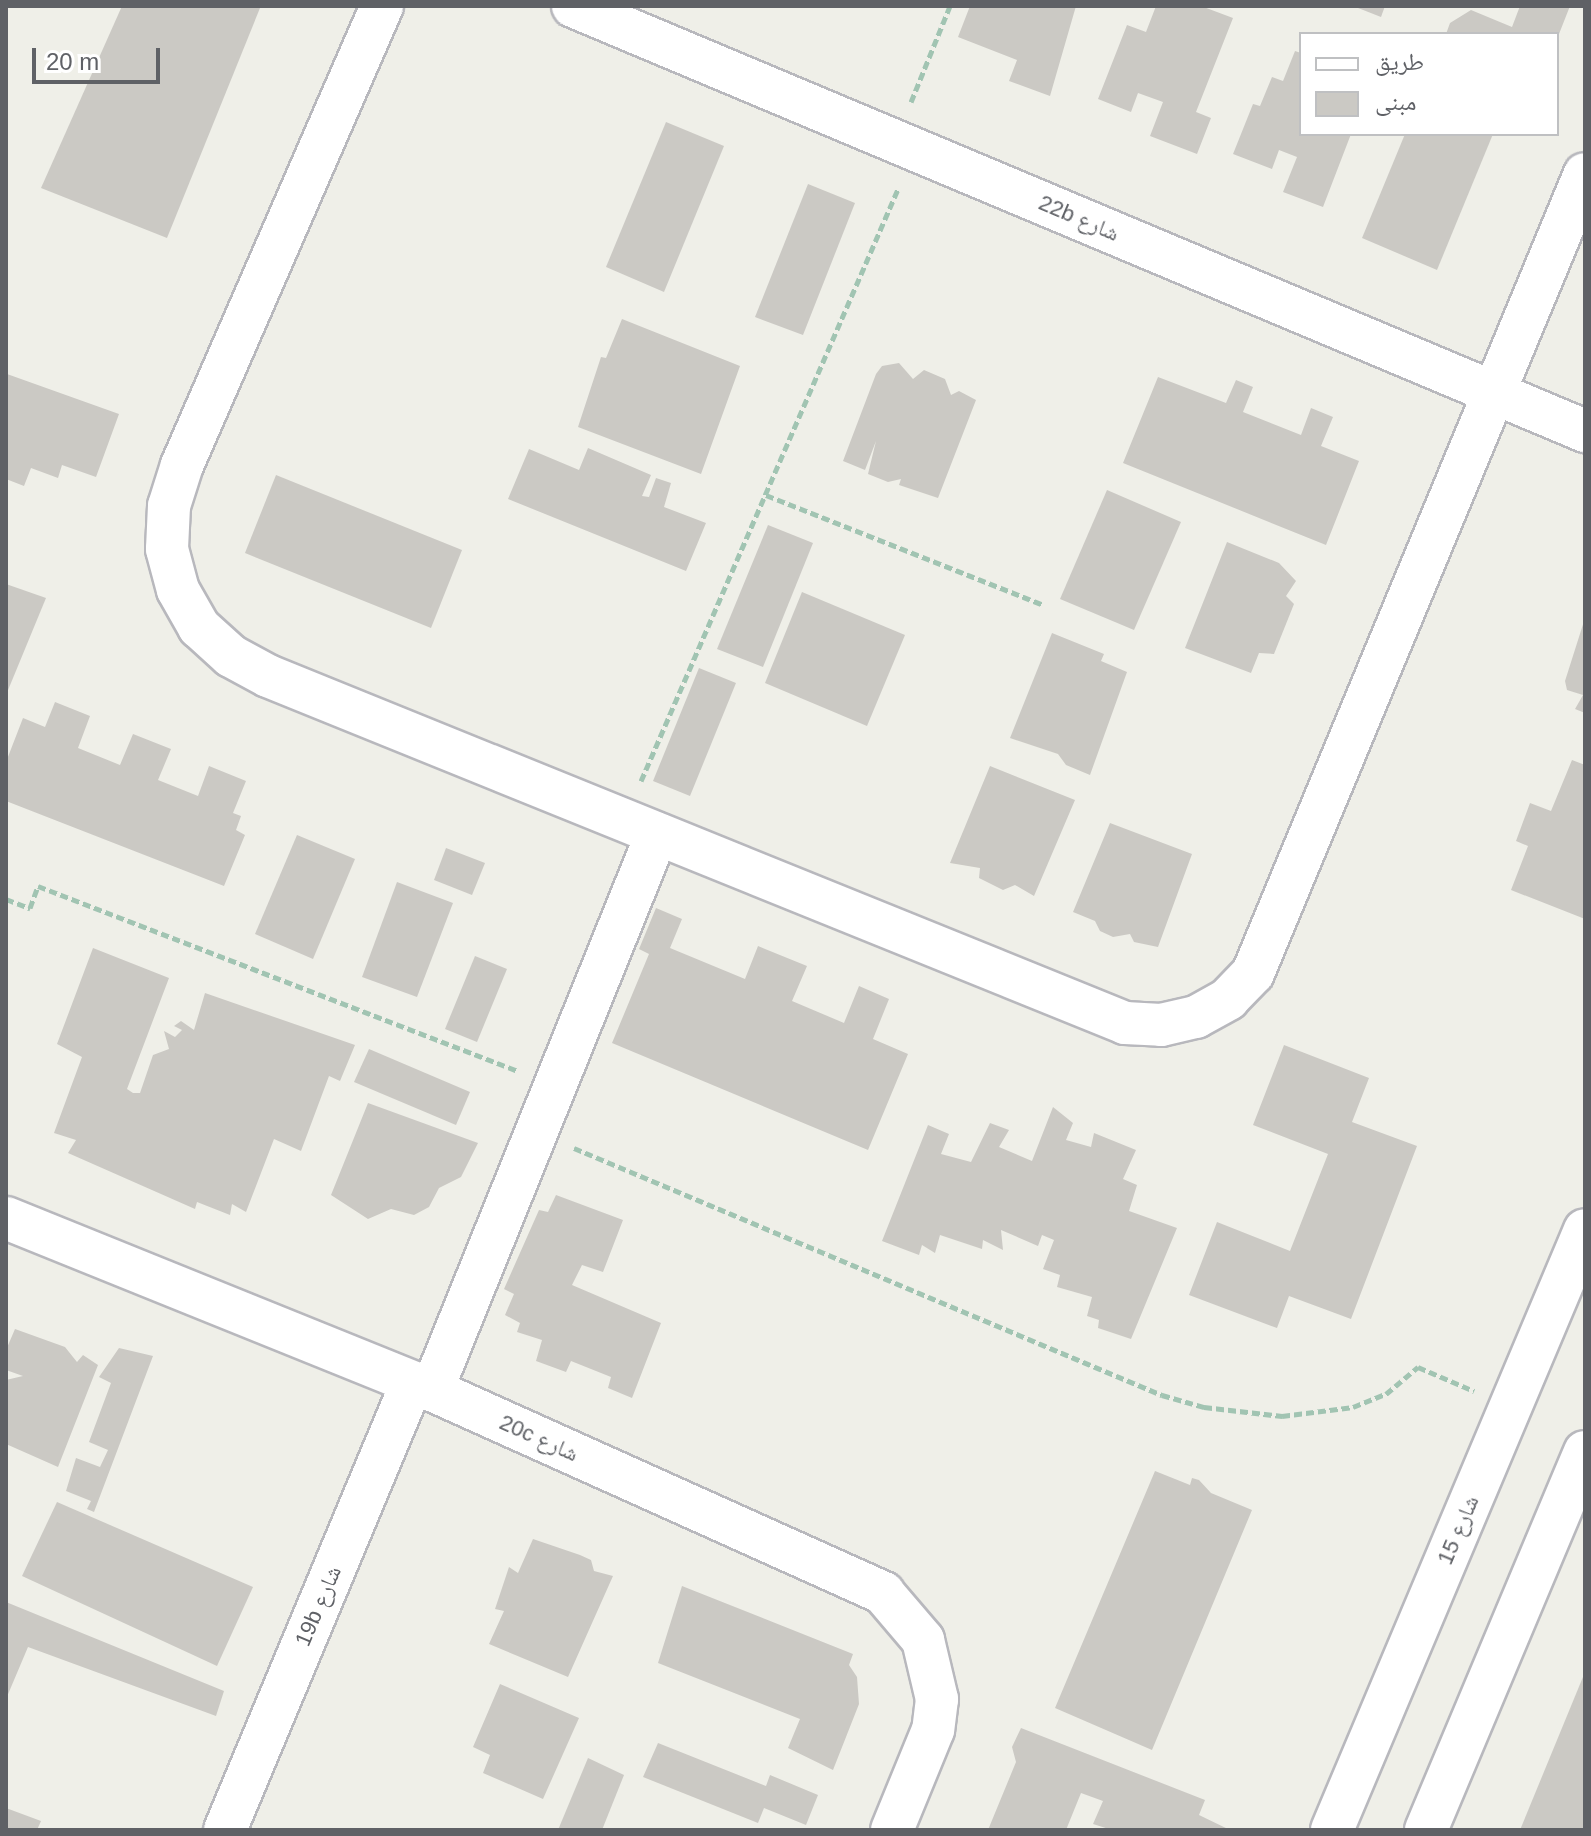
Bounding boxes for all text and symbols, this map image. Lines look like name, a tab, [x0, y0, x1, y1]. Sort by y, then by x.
scale bar	[36, 32, 164, 82]
legend	[1299, 32, 1559, 136]
text: 20 m	[46, 48, 99, 75]
text: طريق	[1375, 48, 1424, 75]
text: مبنى	[1375, 88, 1416, 115]
street label: 22b شارع	[1035, 189, 1123, 247]
street label: 20c شارع	[496, 1409, 582, 1467]
street label: شارع 15	[1432, 1492, 1484, 1568]
street label: 19b شارع	[289, 1562, 347, 1650]

